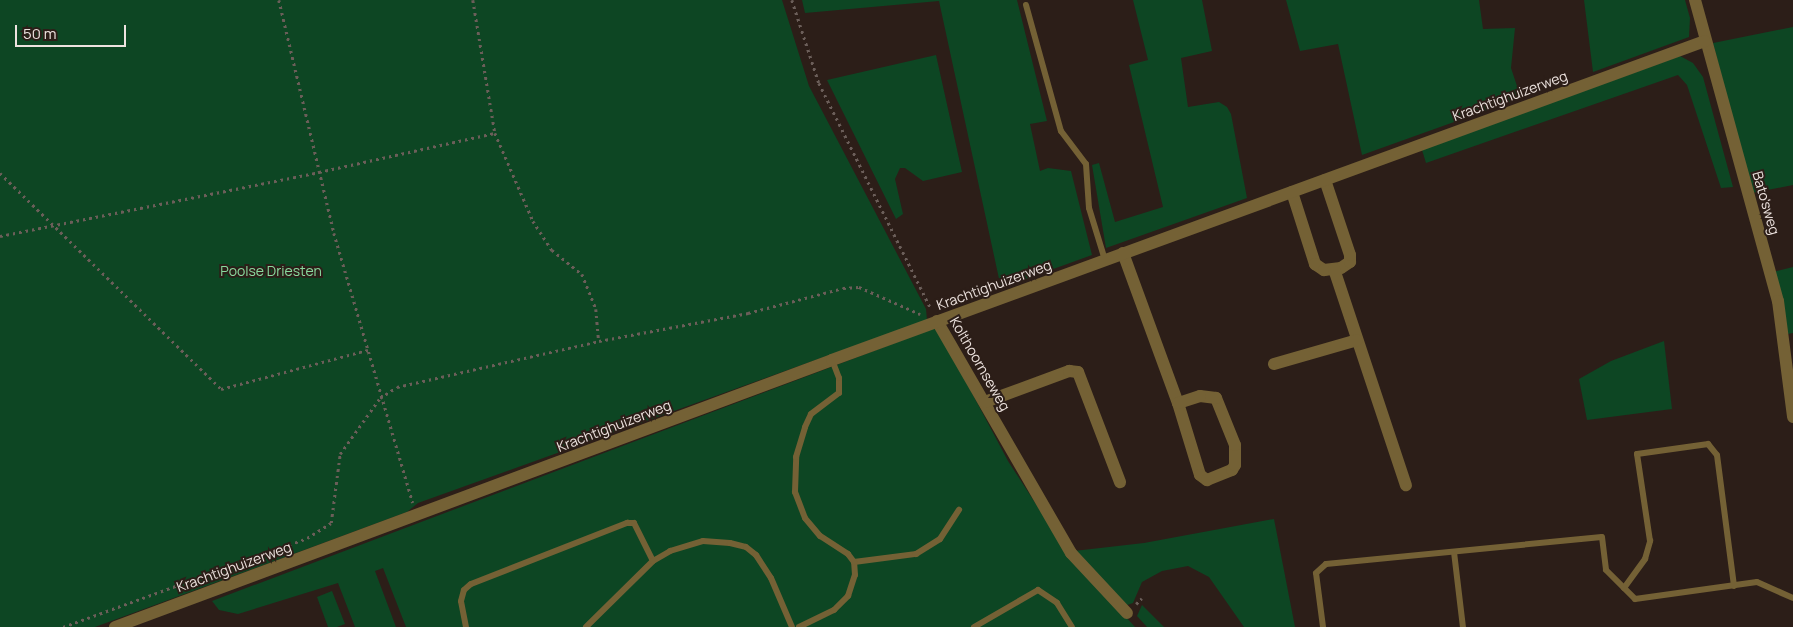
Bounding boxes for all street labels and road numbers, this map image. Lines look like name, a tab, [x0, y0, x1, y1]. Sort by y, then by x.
street label: Krachtighuizerweg	[1450, 67, 1570, 125]
street label: Bato'sweg	[1749, 169, 1783, 237]
street label: Krachtighuizerweg	[934, 256, 1054, 314]
street label: Kolthoornseweg	[946, 314, 1014, 414]
street label: Krachtighuizerweg	[555, 396, 673, 456]
street label: Krachtighuizerweg	[174, 538, 294, 596]

